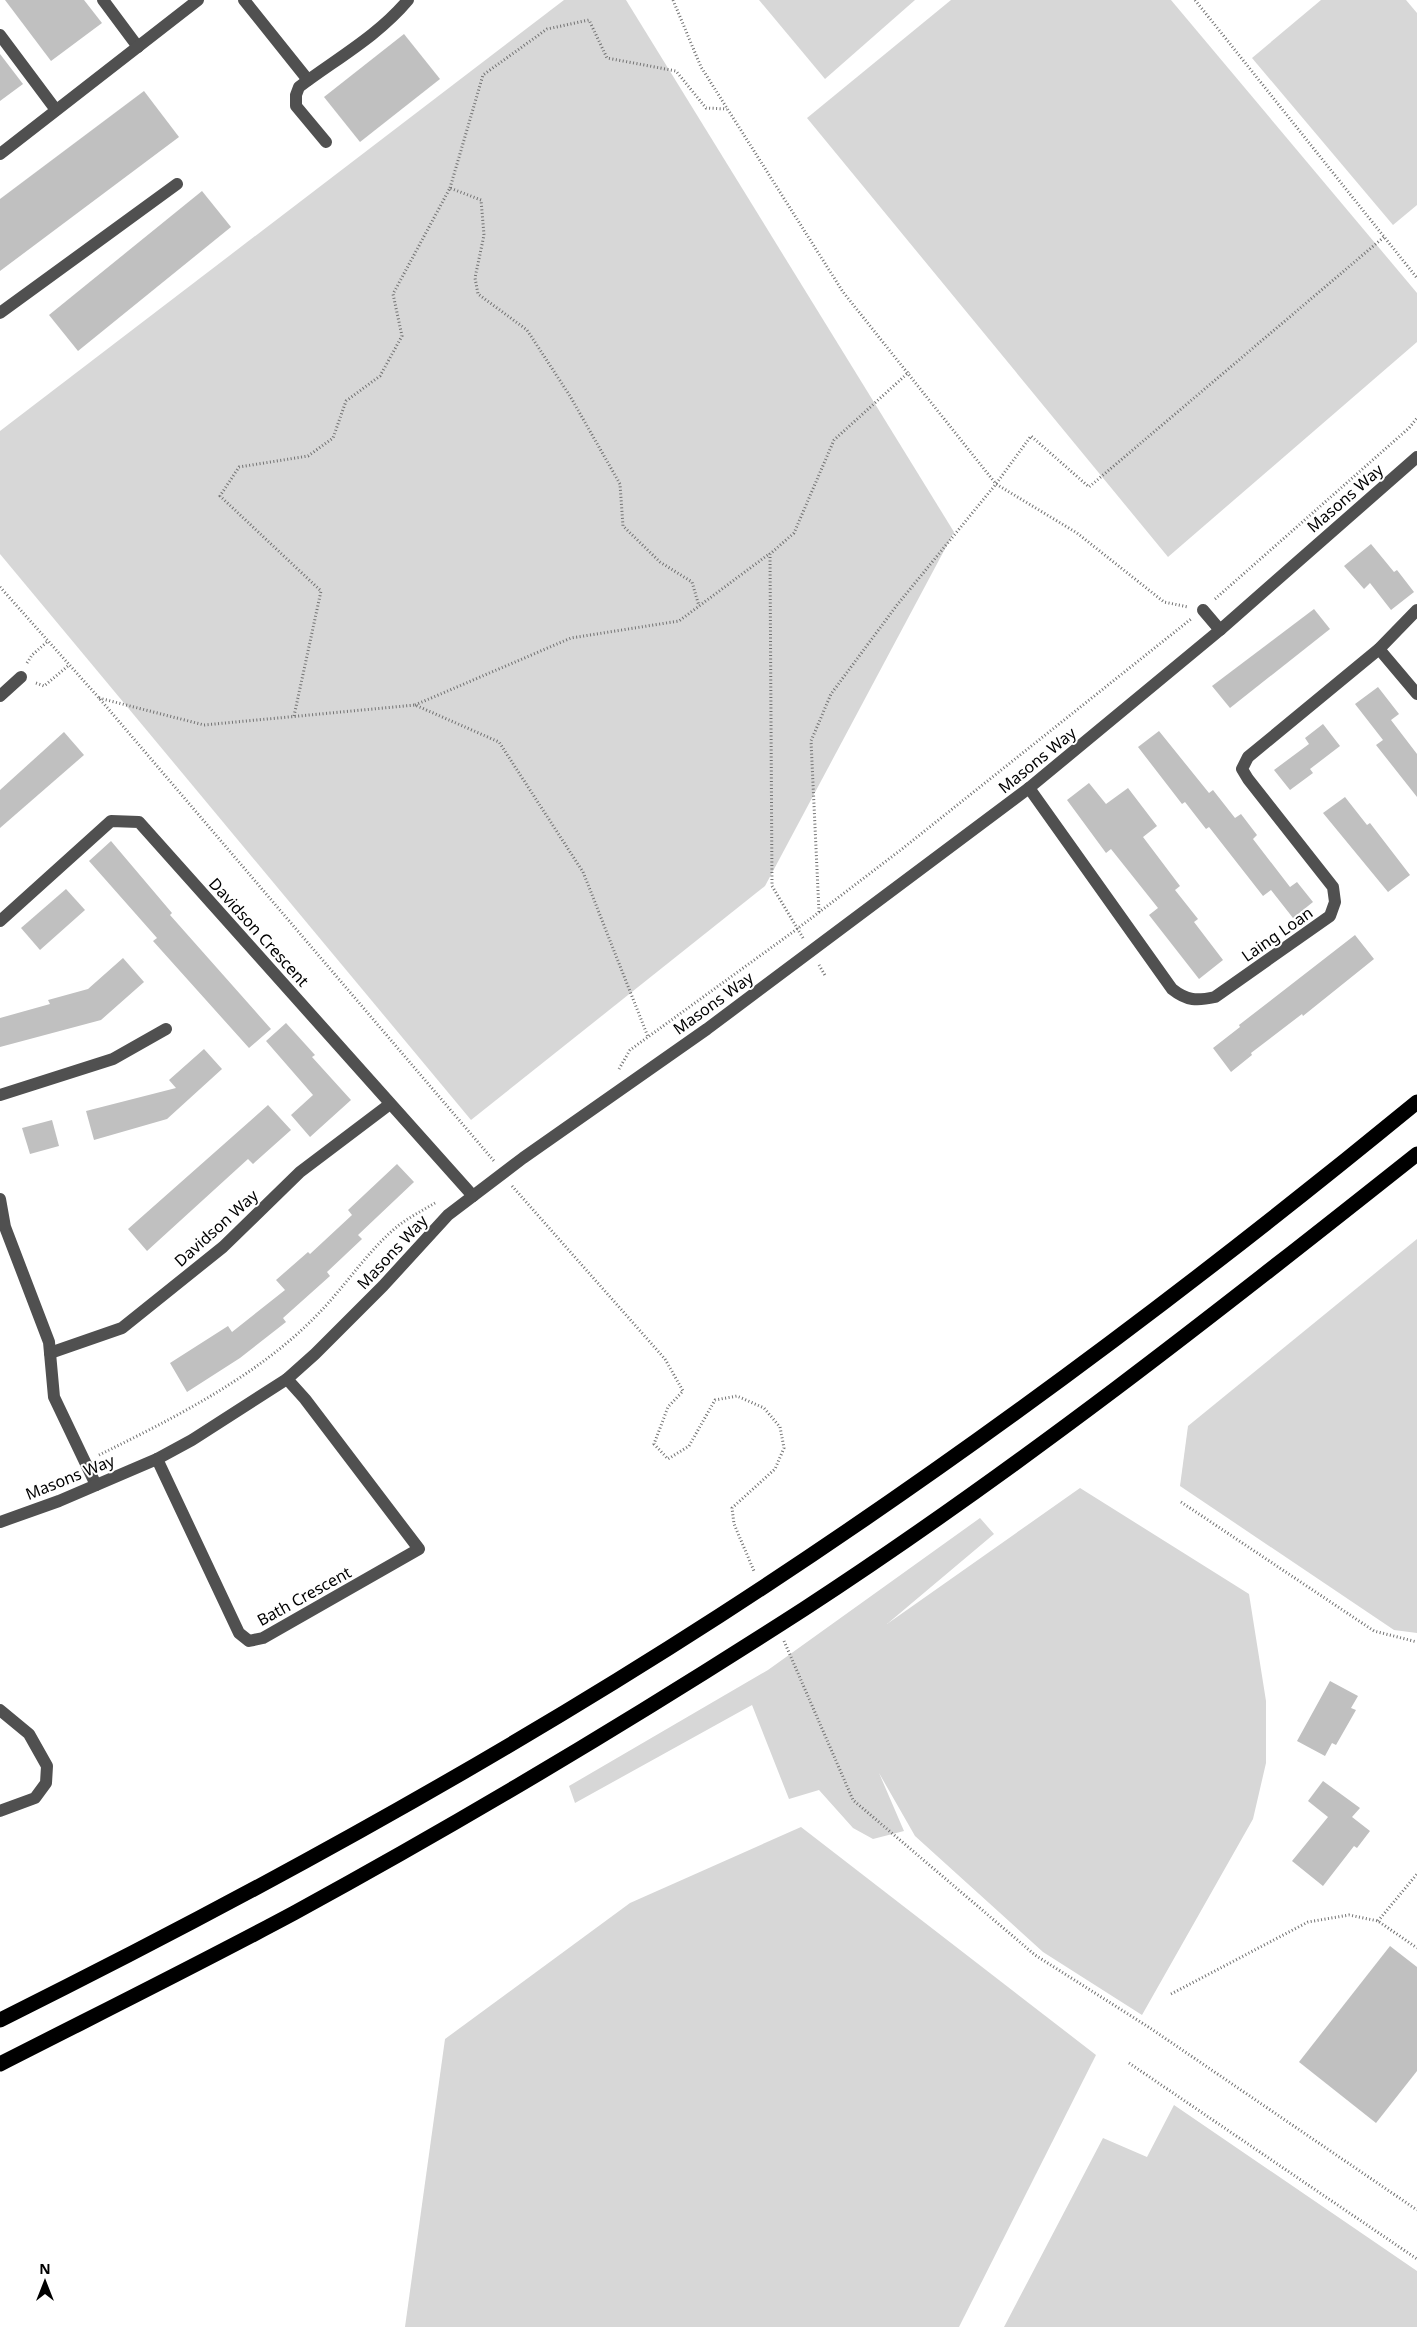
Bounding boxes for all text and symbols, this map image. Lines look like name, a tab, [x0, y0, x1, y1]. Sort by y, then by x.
street label: Masons Way	[1302, 458, 1388, 537]
street label: Masons Way	[993, 721, 1081, 798]
street label: Davidson Crescent	[204, 873, 314, 991]
street label: Laing Loan	[1237, 901, 1317, 967]
street label: Masons Way	[668, 966, 758, 1040]
street label: Davidson Way	[169, 1184, 263, 1272]
street label: Masons Way	[352, 1209, 433, 1294]
street label: Masons Way	[22, 1449, 119, 1505]
street label: Bath Crescent	[253, 1561, 355, 1631]
north arrow	[20, 2257, 70, 2307]
text: N	[39, 2259, 51, 2278]

